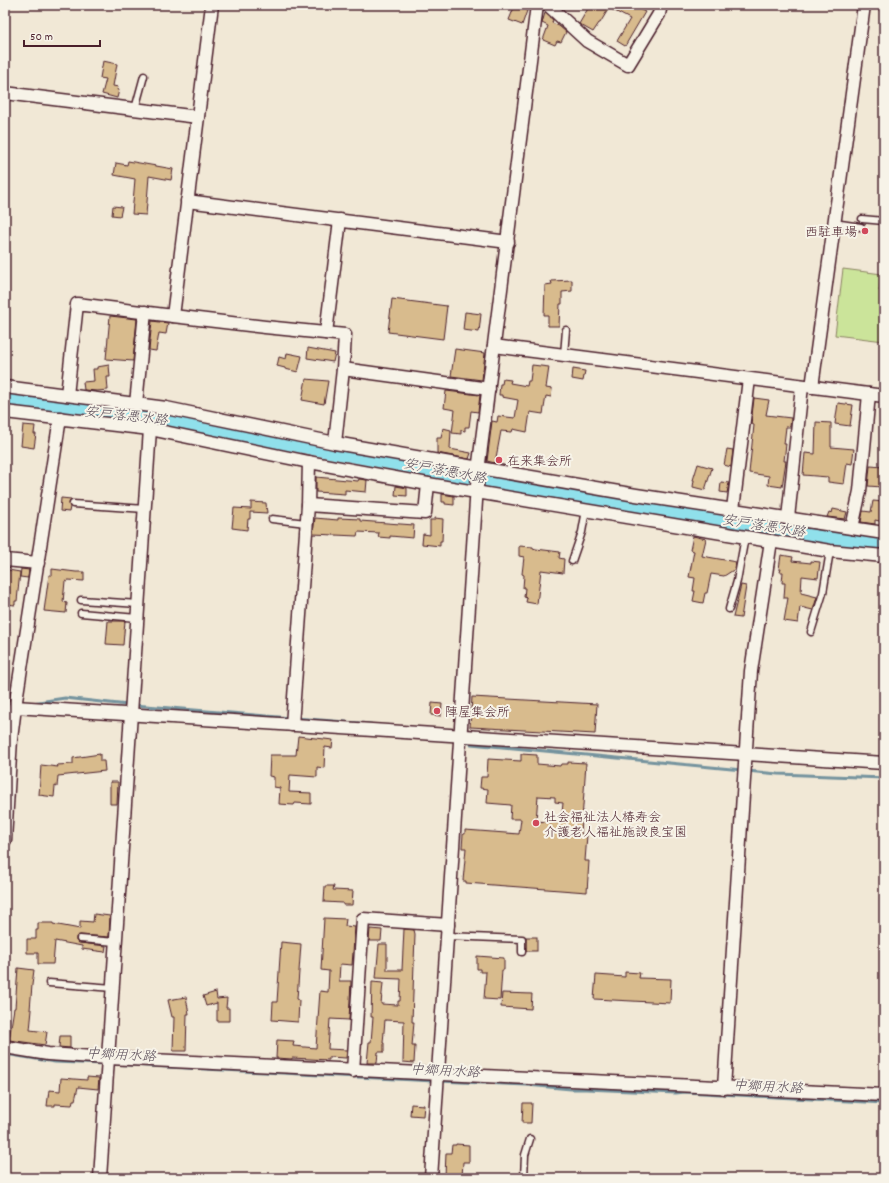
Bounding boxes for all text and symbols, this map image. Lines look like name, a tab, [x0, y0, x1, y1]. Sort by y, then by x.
scale bar	[24, 22, 100, 48]
text: 50 m	[30, 29, 53, 46]
place label: 西駐車場	[805, 224, 857, 243]
marker: 西駐車場	[860, 226, 870, 236]
water label: 安戸落悪水路	[83, 403, 170, 431]
place label: 在来集会所	[507, 453, 572, 472]
water label: 安戸落悪水路	[401, 454, 489, 490]
marker: 在来集会所	[494, 455, 504, 465]
water label: 安戸落悪水路	[721, 511, 808, 544]
place label: 陣屋集会所	[445, 704, 510, 723]
marker: 陣屋集会所	[432, 706, 442, 716]
place label: 社会福祉法人椿寿会 介護老人福祉施設良宝園	[544, 809, 687, 843]
marker: 社会福祉法人椿寿会 介護老人福祉施設良宝園	[531, 818, 541, 828]
water label: 中郷用水路	[85, 1044, 157, 1068]
water label: 中郷用水路	[409, 1060, 481, 1084]
water label: 中郷用水路	[732, 1076, 804, 1100]

